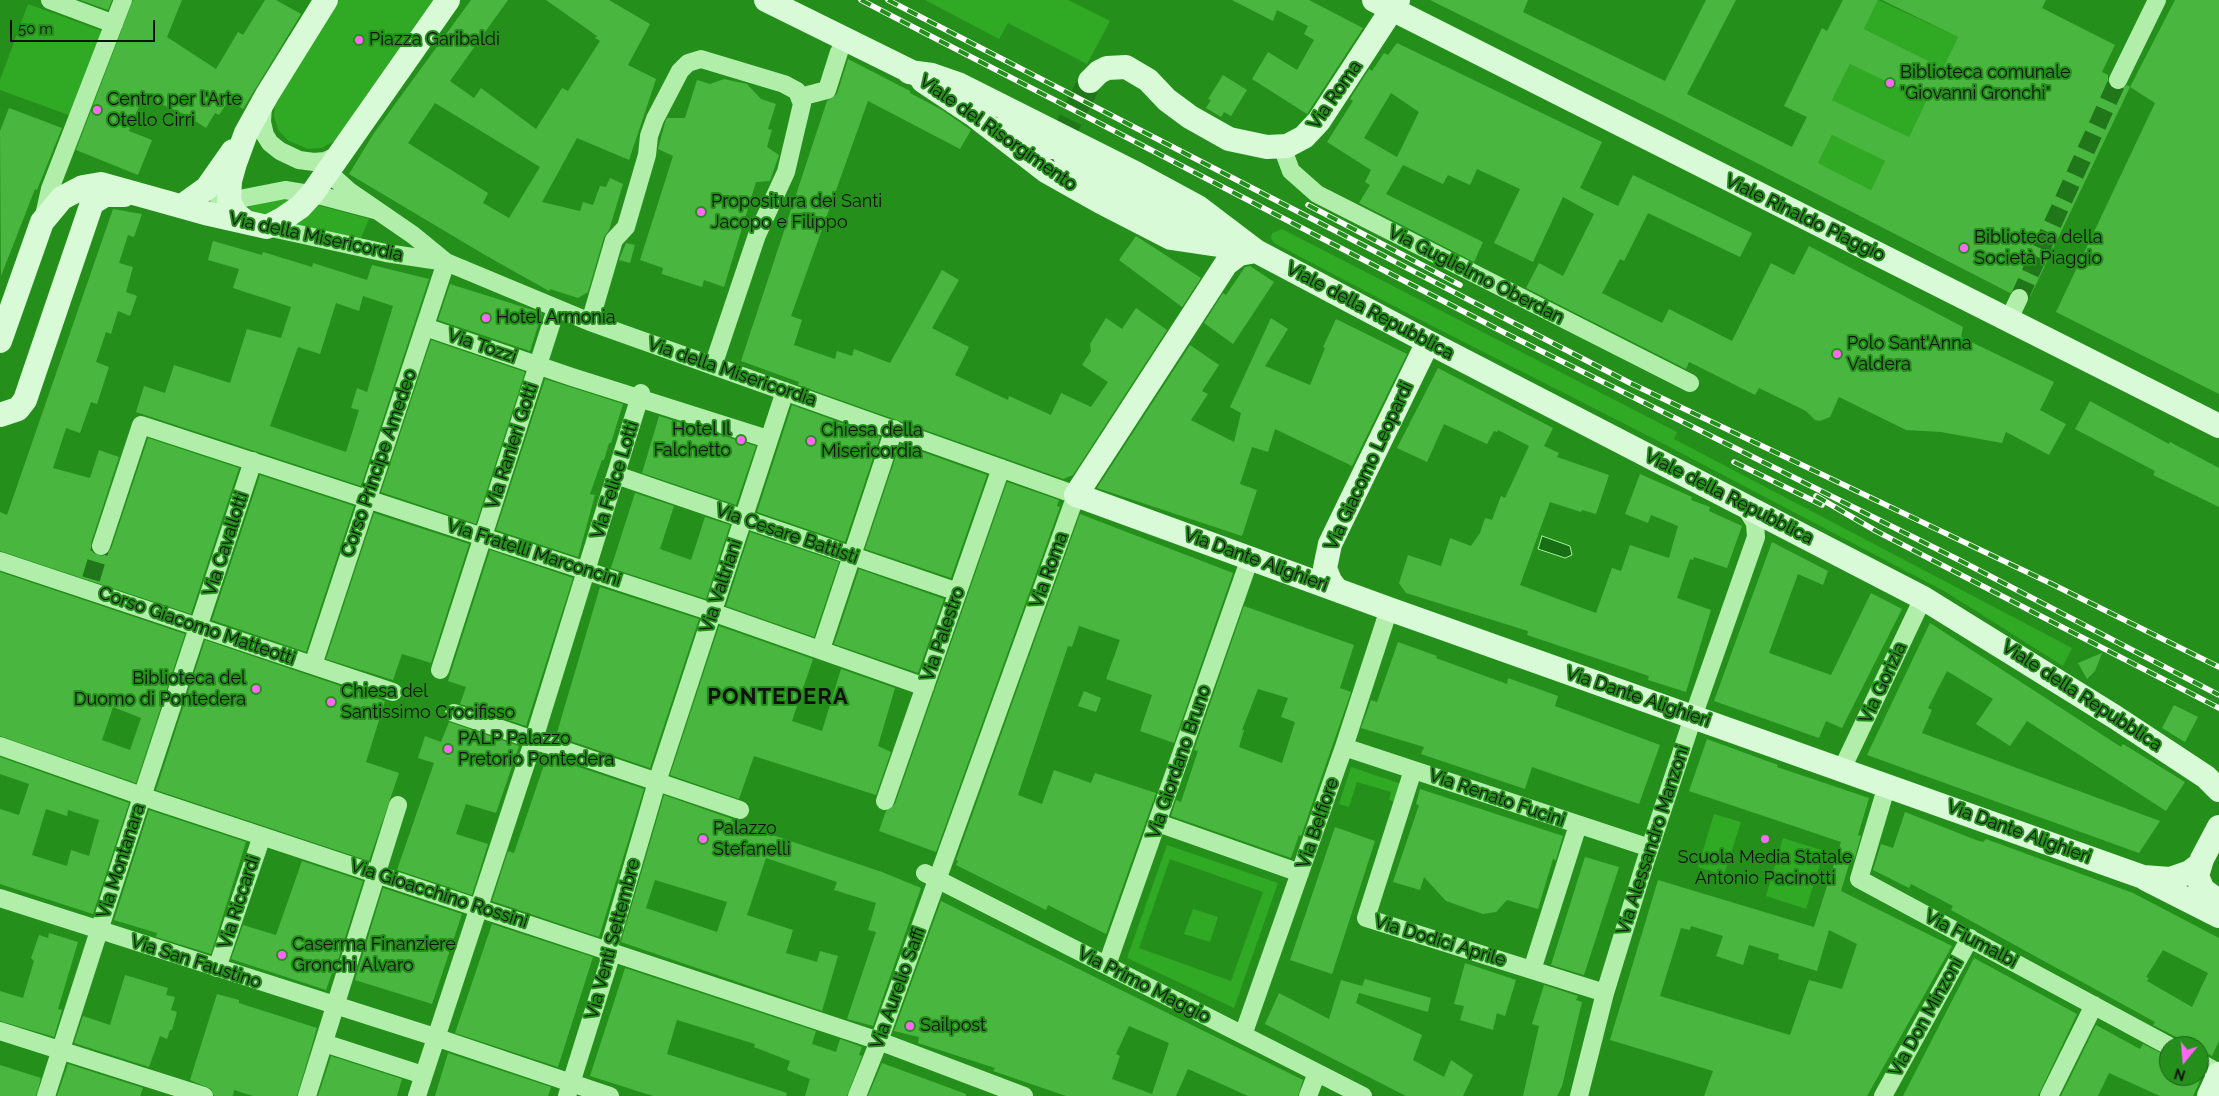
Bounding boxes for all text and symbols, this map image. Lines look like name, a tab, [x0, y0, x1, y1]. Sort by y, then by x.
scale bar	[12, 10, 158, 42]
text: 50 m	[18, 20, 53, 38]
place label: Piazza Garibaldi	[369, 29, 500, 51]
marker: Piazza Garibaldi	[353, 34, 365, 46]
street label: Via Roma	[1303, 56, 1367, 134]
place label: Biblioteca comunale "Giovanni Gronchi"	[1900, 62, 2071, 104]
street label: Viale del Risorgimento	[915, 70, 1081, 196]
marker: Biblioteca comunale "Giovanni Gronchi"	[1884, 77, 1896, 89]
place label: Centro per l'Arte Otello Cirri	[107, 89, 242, 132]
marker: Centro per l'Arte Otello Cirri	[91, 104, 103, 116]
street label: Viale Rinaldo Piaggio	[1722, 170, 1888, 266]
place label: Propositura dei Santi Jacopo e Filippo	[711, 191, 882, 233]
marker: Propositura dei Santi Jacopo e Filippo	[695, 206, 707, 218]
street label: Via della Misericordia	[227, 208, 405, 266]
street label: Via Guglielmo Oberdan	[1385, 221, 1567, 329]
place label: Biblioteca della Società Piaggio	[1974, 227, 2102, 270]
marker: Biblioteca della Società Piaggio	[1958, 242, 1970, 254]
street label: Viale della Repubblica	[1283, 258, 1457, 364]
place label: Hotel Armonia	[496, 307, 616, 329]
marker: Hotel Armonia	[480, 312, 492, 324]
street label: Via Tozzi	[445, 324, 519, 368]
street label: Via della Misericordia	[645, 333, 819, 411]
place label: Polo Sant'Anna Valdera	[1847, 333, 1971, 376]
marker: Polo Sant'Anna Valdera	[1831, 348, 1843, 360]
street label: Corso Principe Amedeo	[337, 366, 421, 560]
street label: Via Giacomo Leopardi	[1321, 378, 1417, 554]
street label: Via Ranieri Gotti	[481, 380, 543, 512]
street label: Via Felice Lotti	[587, 419, 643, 541]
place label: Hotel Il Falchetto	[653, 419, 731, 462]
place label: Chiesa della Misericordia	[821, 420, 923, 462]
marker: Hotel Il Falchetto	[735, 434, 747, 446]
marker: Chiesa della Misericordia	[805, 435, 817, 447]
street label: Viale della Repubblica	[1641, 445, 1817, 549]
street label: Via Cavallotti	[199, 489, 253, 599]
street label: Via Cesare Battisti	[713, 499, 861, 569]
street label: Via Fratelli Marconcini	[444, 515, 624, 591]
street label: Via Dante Alighieri	[1181, 524, 1331, 596]
street label: Via Roma	[1025, 529, 1073, 611]
street label: Via Valtriani	[696, 537, 746, 635]
street label: Corso Giacomo Matteotti	[96, 582, 298, 670]
street label: Via Palestro	[917, 584, 969, 684]
street label: Viale della Repubblica	[1998, 636, 2166, 756]
street label: Via Gorizia	[1855, 639, 1911, 727]
street label: Via Dante Alighieri	[1563, 662, 1713, 732]
place label: Biblioteca del Duomo di Pontedera	[74, 668, 246, 711]
place label: Chiesa del Santissimo Crocifisso	[341, 681, 515, 724]
street label: Via Giordano Bruno	[1143, 682, 1215, 842]
marker: Biblioteca del Duomo di Pontedera	[250, 683, 262, 695]
district label: PONTEDERA	[706, 684, 850, 710]
marker: Chiesa del Santissimo Crocifisso	[325, 696, 337, 708]
place label: PALP Palazzo Pretorio Pontedera	[458, 728, 614, 771]
street label: Via Alessandro Manzoni	[1612, 742, 1694, 938]
marker: PALP Palazzo Pretorio Pontedera	[442, 743, 454, 755]
street label: Via Renato Fucini	[1426, 765, 1568, 831]
street label: Via Belfiore	[1292, 775, 1344, 871]
street label: Via Dante Alighieri	[1944, 796, 2094, 868]
street label: Via Montanara	[92, 801, 150, 921]
place label: Palazzo Stefanelli	[713, 818, 791, 861]
marker: Palazzo Stefanelli	[697, 833, 709, 845]
marker: Scuola Media Statale Antonio Pacinotti	[1759, 833, 1771, 845]
place label: Scuola Media Statale Antonio Pacinotti	[1677, 847, 1853, 890]
street label: Via Riccardi	[214, 853, 264, 951]
street label: Via Gioacchino Rossini	[347, 855, 531, 933]
street label: Via Venti Settembre	[581, 856, 645, 1022]
street label: Via Fiumalbi	[1921, 906, 2021, 972]
street label: Via Dodici Aprile	[1372, 911, 1508, 971]
street label: Via Aurelio Saffi	[866, 924, 930, 1052]
street label: Via San Faustino	[128, 931, 264, 993]
place label: Caserma Finanziere Gronchi Alvaro	[292, 934, 456, 976]
street label: Via Primo Maggio	[1074, 942, 1214, 1028]
marker: Caserma Finanziere Gronchi Alvaro	[276, 949, 288, 961]
street label: Via Don Minzoni	[1884, 954, 1968, 1080]
place label: Sailpost	[920, 1015, 986, 1037]
marker: Sailpost	[904, 1020, 916, 1032]
north arrow	[2159, 1036, 2209, 1086]
text: N	[2172, 1065, 2187, 1084]

